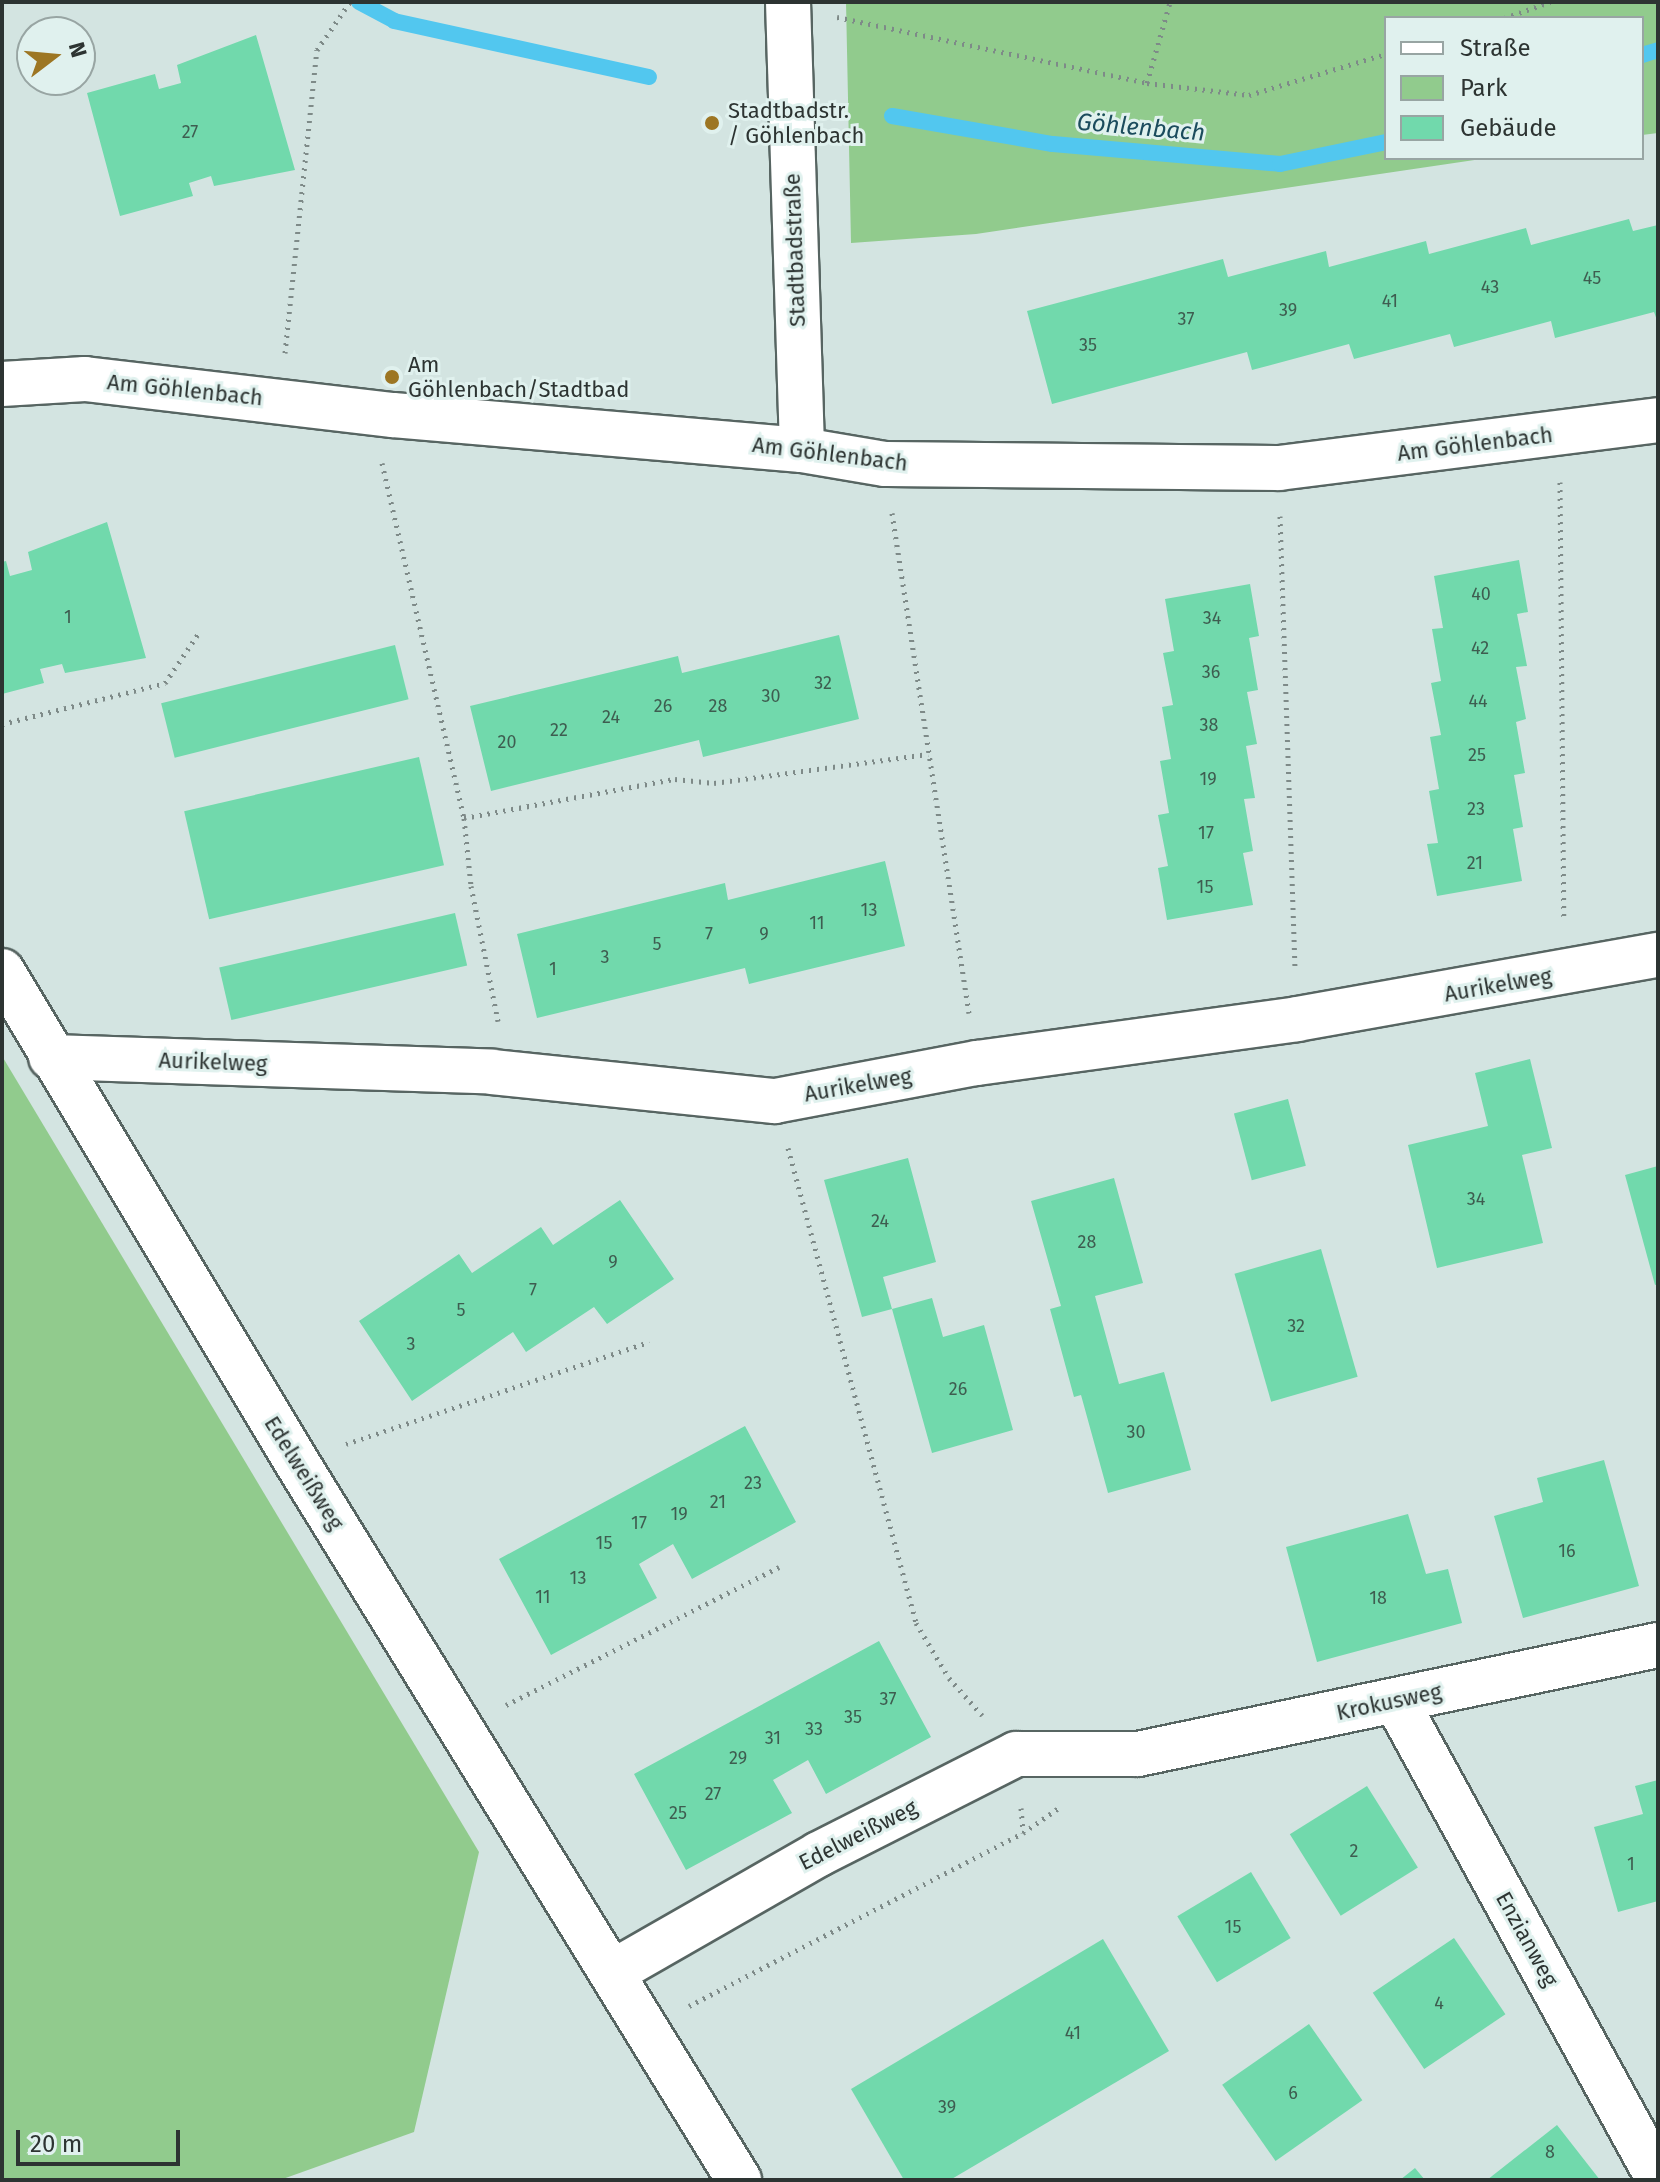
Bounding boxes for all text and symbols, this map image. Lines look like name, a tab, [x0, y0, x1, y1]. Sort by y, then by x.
north arrow	[16, 16, 96, 96]
legend	[1384, 16, 1644, 160]
text: Straße	[1460, 34, 1531, 62]
text: N	[63, 39, 93, 61]
text: Park	[1460, 74, 1507, 102]
place label: Stadtbadstr. / Göhlenbach	[728, 97, 864, 148]
water label: Göhlenbach	[1076, 108, 1206, 148]
marker: Stadtbadstr. / Göhlenbach	[703, 114, 721, 132]
text: Gebäude	[1460, 114, 1557, 142]
house number: 27	[182, 121, 198, 143]
street label: Stadtbadstraße	[779, 173, 811, 327]
house number: 45	[1583, 267, 1601, 289]
house number: 43	[1481, 276, 1499, 298]
house number: 41	[1382, 290, 1398, 312]
house number: 39	[1279, 299, 1297, 321]
house number: 37	[1178, 308, 1194, 330]
house number: 35	[1079, 334, 1097, 356]
place label: Am Göhlenbach/Stadtbad	[408, 351, 629, 402]
marker: Am Göhlenbach/Stadtbad	[383, 368, 401, 386]
street label: Am Göhlenbach	[106, 369, 264, 411]
street label: Am Göhlenbach	[1396, 421, 1554, 467]
street label: Am Göhlenbach	[751, 431, 909, 477]
house number: 40	[1471, 583, 1491, 605]
house number: 1	[64, 606, 72, 628]
house number: 34	[1203, 607, 1221, 629]
house number: 42	[1471, 637, 1489, 659]
house number: 36	[1202, 661, 1220, 683]
house number: 32	[814, 672, 832, 694]
house number: 30	[761, 685, 781, 707]
house number: 44	[1468, 690, 1488, 712]
house number: 26	[654, 695, 672, 717]
house number: 28	[709, 695, 727, 717]
house number: 24	[602, 706, 620, 728]
house number: 38	[1200, 714, 1218, 736]
house number: 22	[550, 719, 568, 741]
house number: 20	[498, 731, 516, 753]
house number: 25	[1468, 744, 1486, 766]
house number: 19	[1199, 768, 1217, 790]
house number: 23	[1467, 798, 1485, 820]
house number: 17	[1198, 822, 1214, 844]
house number: 21	[1467, 852, 1483, 874]
house number: 15	[1197, 876, 1213, 898]
house number: 13	[861, 899, 877, 921]
house number: 11	[809, 912, 825, 934]
house number: 7	[705, 923, 713, 945]
house number: 9	[759, 923, 769, 945]
house number: 5	[652, 933, 662, 955]
house number: 3	[601, 946, 609, 968]
house number: 1	[549, 958, 557, 980]
street label: Aurikelweg	[1442, 963, 1554, 1007]
street label: Aurikelweg	[158, 1047, 268, 1077]
street label: Aurikelweg	[802, 1063, 914, 1107]
house number: 34	[1467, 1188, 1485, 1210]
house number: 24	[871, 1210, 889, 1232]
house number: 28	[1078, 1231, 1096, 1253]
house number: 9	[608, 1251, 618, 1273]
house number: 7	[529, 1279, 537, 1301]
house number: 5	[456, 1299, 466, 1321]
house number: 32	[1287, 1315, 1305, 1337]
house number: 3	[407, 1333, 415, 1355]
house number: 26	[949, 1378, 967, 1400]
street label: Edelweißweg	[259, 1411, 349, 1535]
house number: 30	[1126, 1421, 1146, 1443]
house number: 23	[744, 1472, 762, 1494]
house number: 21	[710, 1491, 726, 1513]
house number: 19	[670, 1503, 688, 1525]
house number: 17	[631, 1512, 647, 1534]
house number: 15	[596, 1532, 612, 1554]
house number: 16	[1558, 1540, 1576, 1562]
house number: 13	[570, 1567, 586, 1589]
house number: 11	[535, 1586, 551, 1608]
house number: 18	[1369, 1587, 1387, 1609]
street label: Krokusweg	[1334, 1678, 1444, 1726]
house number: 37	[880, 1688, 896, 1710]
house number: 35	[844, 1706, 862, 1728]
house number: 33	[805, 1718, 823, 1740]
house number: 31	[765, 1727, 781, 1749]
house number: 29	[729, 1747, 747, 1769]
house number: 27	[705, 1783, 721, 1805]
street label: Edelweißweg	[794, 1794, 922, 1876]
house number: 25	[669, 1802, 687, 1824]
house number: 2	[1350, 1840, 1358, 1862]
house number: 1	[1627, 1853, 1635, 1875]
street label: Enzianweg	[1490, 1887, 1564, 1991]
house number: 15	[1225, 1916, 1241, 1938]
house number: 4	[1434, 1992, 1444, 2014]
house number: 41	[1065, 2022, 1081, 2044]
house number: 6	[1288, 2082, 1298, 2104]
house number: 39	[938, 2096, 956, 2118]
scale bar	[20, 2114, 184, 2164]
text: 20 m	[30, 2130, 82, 2158]
house number: 8	[1545, 2141, 1555, 2163]

